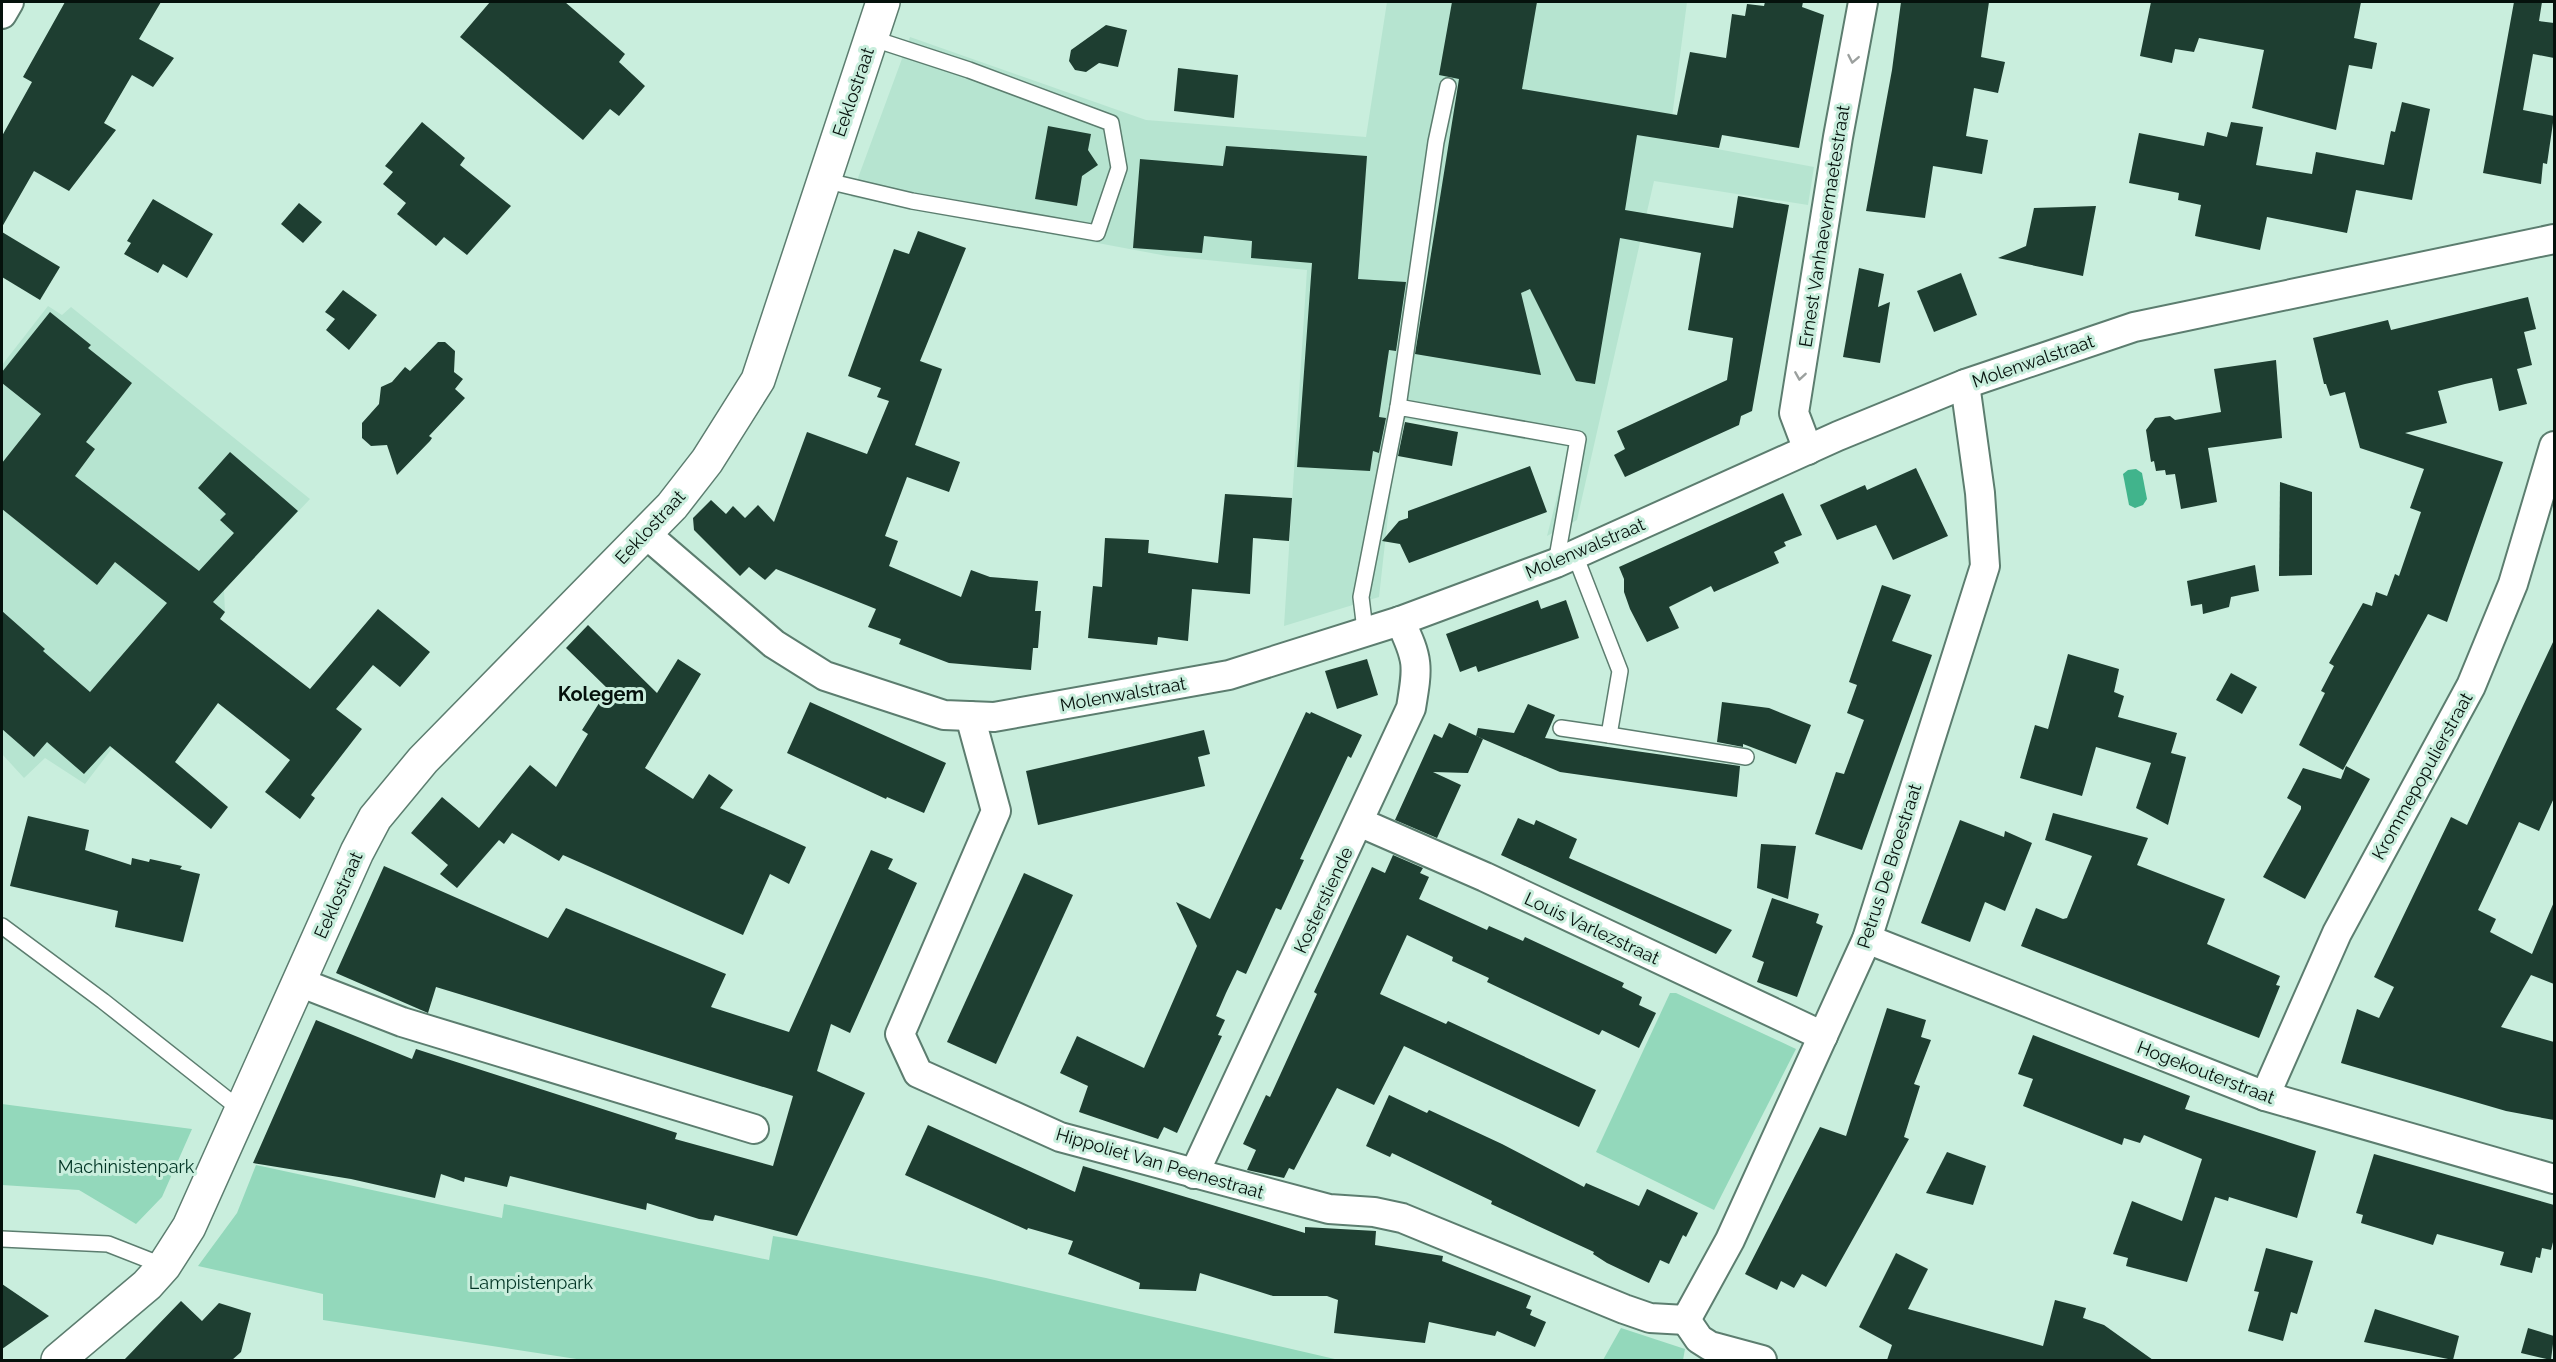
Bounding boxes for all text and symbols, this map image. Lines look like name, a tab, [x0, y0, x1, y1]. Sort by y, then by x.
street label: Eeklostraat	[828, 45, 878, 139]
one-way arrow	[1847, 54, 1860, 64]
street label: Ernest Vanhaevermaetestraat	[1794, 103, 1854, 349]
street label: Molenwalstraat	[1969, 330, 2097, 392]
one-way arrow	[1794, 370, 1807, 380]
street label: Eeklostraat	[611, 486, 689, 568]
street label: Molenwalstraat	[1522, 513, 1648, 583]
street label: Molenwalstraat	[1058, 673, 1188, 715]
district label: Kolegem	[558, 682, 644, 706]
street label: Krommepopulierstraat	[2367, 689, 2477, 863]
street label: Petrus De Broestraat	[1852, 781, 1926, 951]
street label: Kosterstiende	[1289, 843, 1357, 956]
street label: Eeklostraat	[309, 848, 367, 942]
street label: Louis Varlezstraat	[1521, 888, 1663, 968]
street label: Hogekouterstraat	[2134, 1036, 2278, 1108]
street label: Hippoliet Van Peenestraat	[1054, 1123, 1266, 1203]
park label: Machinistenpark	[58, 1156, 195, 1177]
park label: Lampistenpark	[469, 1272, 594, 1293]

